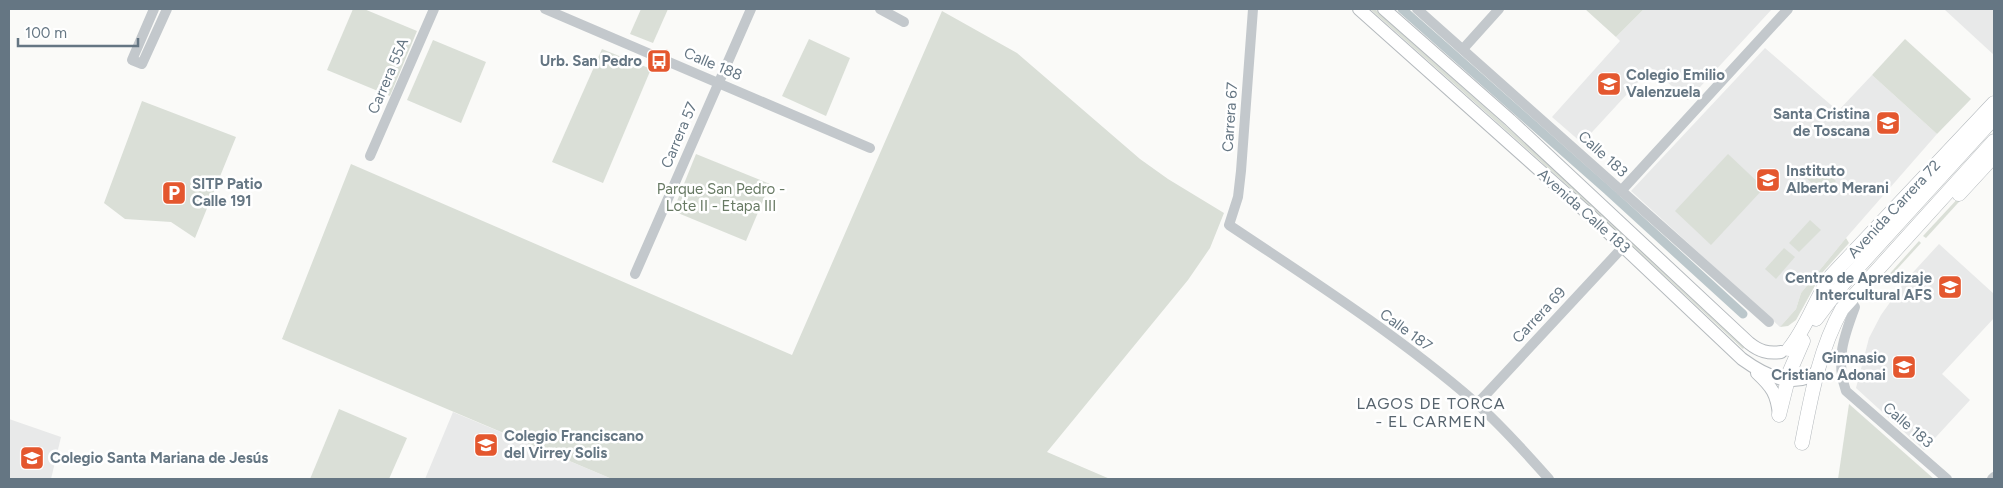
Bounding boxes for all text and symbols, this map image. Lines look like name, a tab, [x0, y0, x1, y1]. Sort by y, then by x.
scale bar	[18, 15, 138, 47]
text: 100 m	[25, 24, 67, 42]
street label: Carrera 55A	[364, 35, 412, 117]
street label: Calle 188	[681, 44, 745, 84]
bus stop icon: Urb. San Pedro	[646, 48, 672, 74]
place label: Urb. San Pedro	[540, 52, 642, 70]
place label: Colegio Emilio Valenzuela	[1626, 66, 1725, 101]
school or university icon: Colegio Emilio Valenzuela	[1596, 71, 1622, 97]
street label: Carrera 67	[1219, 82, 1241, 152]
street label: Carrera 57	[657, 99, 701, 171]
place label: Santa Cristina de Toscana	[1773, 105, 1870, 140]
school or university icon: Santa Cristina de Toscana	[1875, 110, 1901, 136]
street label: Calle 183	[1574, 127, 1632, 181]
street label: Avenida Carrera 72	[1844, 156, 1944, 262]
place label: Instituto Alberto Merani	[1786, 162, 1889, 197]
street label: Avenida Calle 183	[1534, 165, 1634, 257]
school or university icon: Instituto Alberto Merani	[1755, 167, 1781, 193]
place label: SITP Patio Calle 191	[192, 175, 263, 210]
parking icon: SITP Patio Calle 191	[161, 180, 187, 206]
park label: Parque San Pedro - Lote II - Etapa III	[657, 180, 785, 215]
place label: Centro de Apredizaje Intercultural AFS	[1785, 269, 1933, 304]
school or university icon: Centro de Apredizaje Intercultural AFS	[1937, 274, 1963, 300]
street label: Carrera 69	[1508, 283, 1570, 347]
street label: Calle 187	[1376, 305, 1436, 355]
place label: Gimnasio Cristiano Adonai	[1771, 349, 1886, 384]
school or university icon: Gimnasio Cristiano Adonai	[1891, 354, 1917, 380]
district label: LAGOS DE TORCA - EL CARMEN	[1356, 394, 1506, 431]
street label: Calle 183	[1879, 398, 1937, 452]
place label: Colegio Franciscano del Virrey Solis	[504, 427, 644, 462]
school or university icon: Colegio Franciscano del Virrey Solis	[473, 432, 499, 458]
school or university icon: Colegio Santa Mariana de Jesús	[19, 445, 45, 471]
place label: Colegio Santa Mariana de Jesús	[50, 449, 268, 467]

